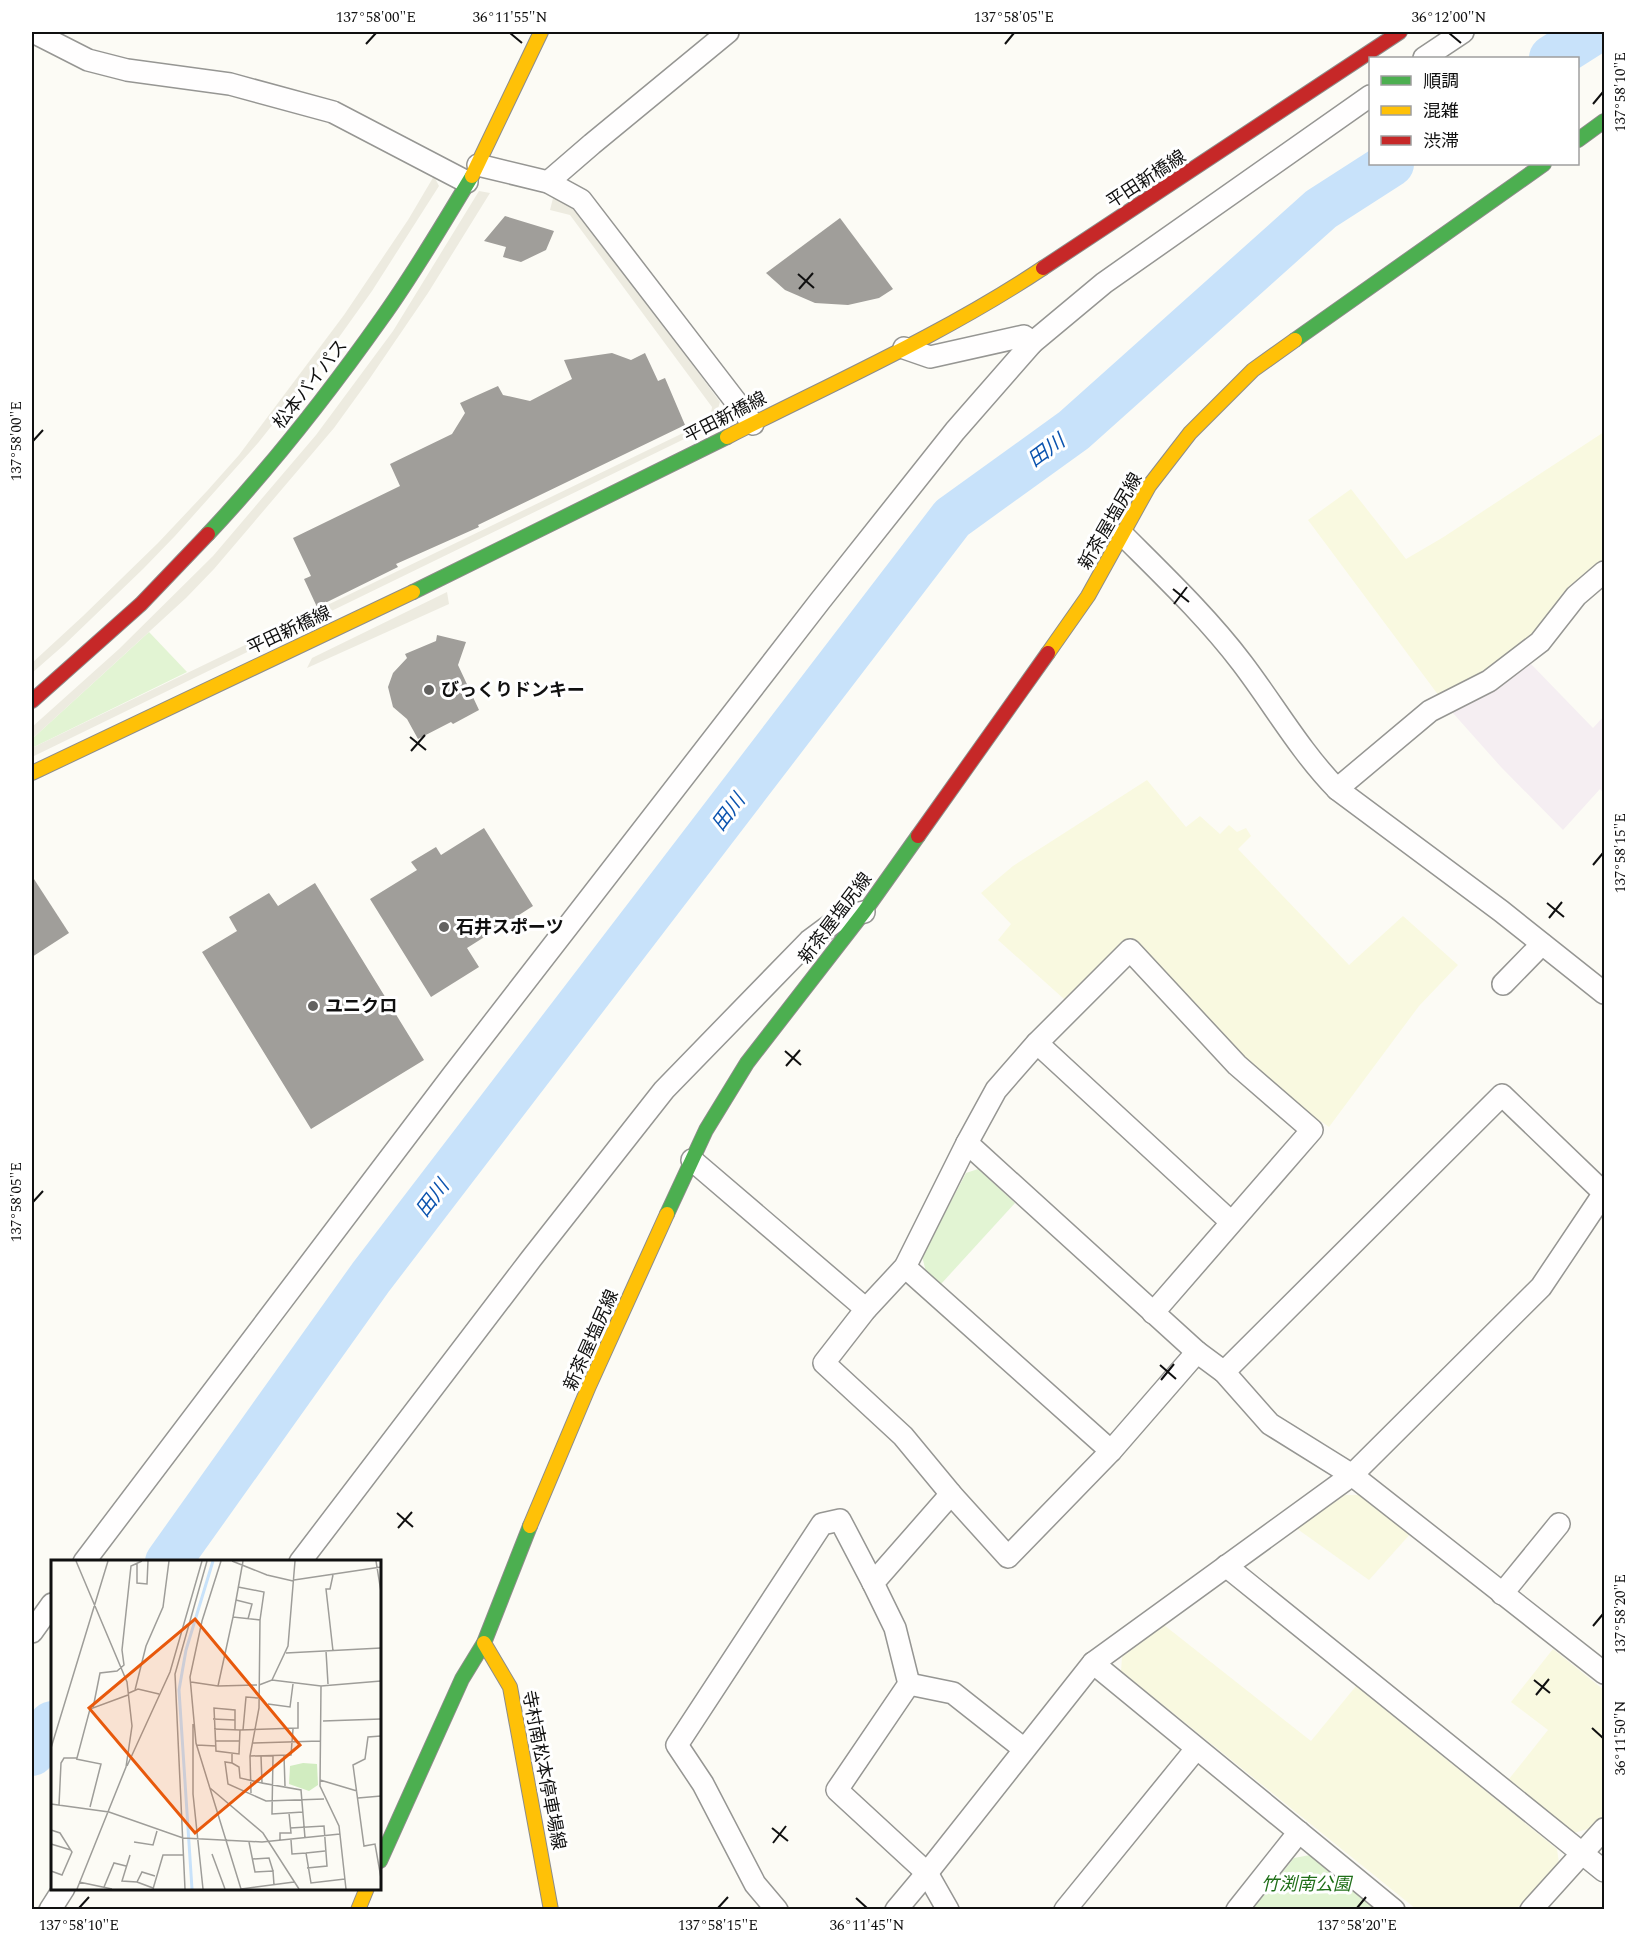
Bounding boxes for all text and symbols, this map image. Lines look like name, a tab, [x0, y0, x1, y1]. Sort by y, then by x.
text: 137°58'00"E	[336, 6, 416, 29]
text: 36°11'55"N	[473, 6, 548, 29]
text: 137°58'05"E	[974, 6, 1054, 29]
text: 36°12'00"N	[1412, 6, 1487, 29]
text: 137°58'10"E	[1609, 52, 1632, 132]
legend	[1369, 57, 1579, 165]
text: 順調	[1423, 68, 1459, 95]
text: 混雑	[1423, 98, 1459, 125]
text: 渋滞	[1423, 128, 1459, 155]
street label: 平田新橋線	[1101, 144, 1191, 215]
street label: 松本バイパス	[267, 334, 354, 435]
street label: 平田新橋線	[679, 385, 771, 450]
text: 137°58'00"E	[5, 401, 28, 481]
water label: 田川	[1022, 426, 1073, 475]
street label: 新茶屋塩尻線	[1072, 468, 1149, 575]
street label: 平田新橋線	[243, 599, 336, 662]
place label: びっくりドンキー	[441, 677, 585, 704]
marker: びっくりドンキー	[422, 683, 436, 697]
water label: 田川	[705, 786, 754, 838]
text: 137°58'15"E	[1609, 813, 1632, 893]
street label: 新茶屋塩尻線	[792, 867, 879, 970]
place label: 石井スポーツ	[456, 914, 564, 941]
marker: 石井スポーツ	[437, 920, 451, 934]
place label: ユニクロ	[325, 993, 397, 1020]
marker: ユニクロ	[306, 999, 320, 1013]
text: 137°58'05"E	[5, 1162, 28, 1242]
water label: 田川	[409, 1172, 458, 1224]
street label: 新茶屋塩尻線	[557, 1285, 626, 1395]
inset map	[51, 1560, 381, 1890]
text: 137°58'20"E	[1609, 1574, 1632, 1654]
street label: 寺村南松本停車場線	[515, 1688, 572, 1852]
text: 36°11'50"N	[1609, 1700, 1632, 1776]
park label: 竹渕南公園	[1261, 1871, 1354, 1898]
text: 137°58'10"E	[39, 1914, 119, 1937]
text: 137°58'15"E	[678, 1914, 758, 1937]
text: 36°11'45"N	[830, 1914, 905, 1937]
text: 137°58'20"E	[1317, 1914, 1397, 1937]

